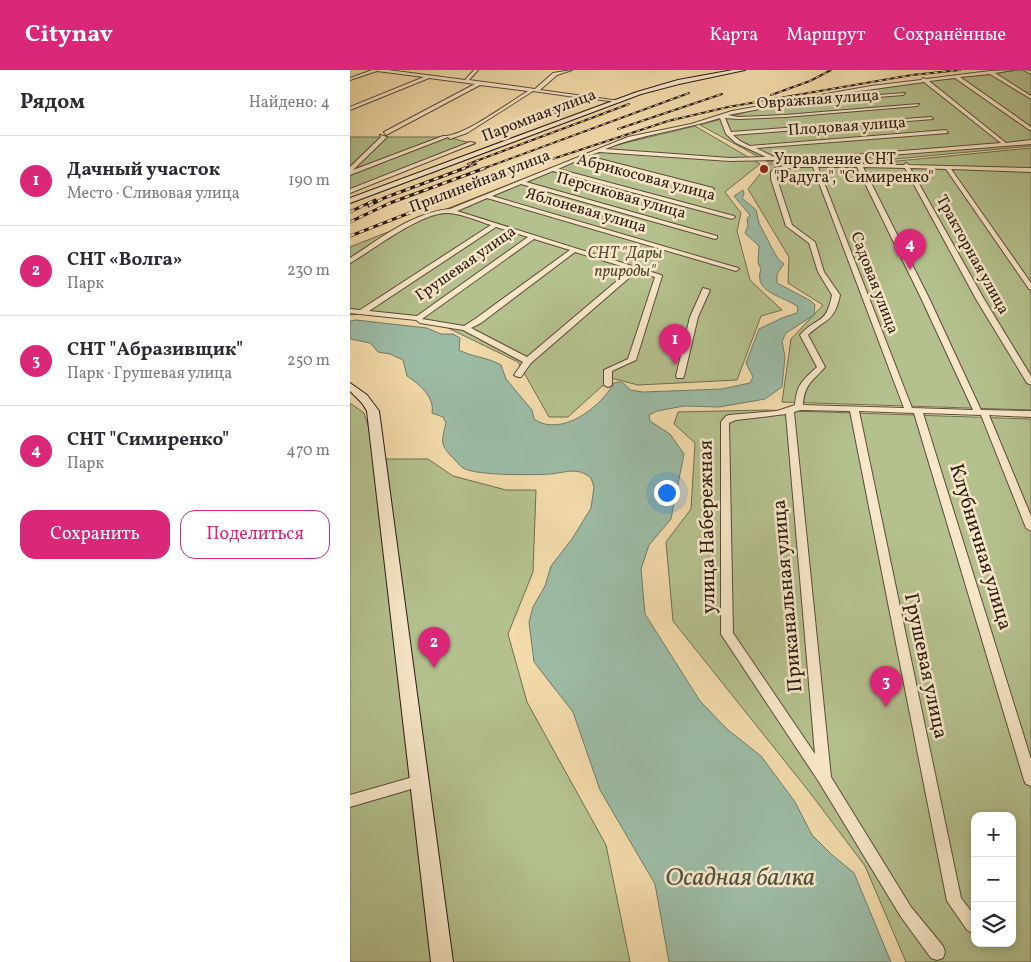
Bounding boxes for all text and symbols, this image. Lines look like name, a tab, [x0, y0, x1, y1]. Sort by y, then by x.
text: Citynav	[25, 18, 113, 52]
text: Карта	[709, 23, 758, 48]
text: Маршрут	[786, 23, 866, 48]
text: Сохранённые	[894, 23, 1006, 48]
street label: Паромная улица	[479, 84, 599, 148]
street label: Овражная улица	[756, 85, 880, 115]
text: Рядом	[20, 88, 85, 117]
text: Найдено: 4	[249, 92, 330, 114]
street label: Плодовая улица	[787, 112, 907, 142]
street label: Прилинейная улица	[406, 145, 554, 219]
street label: Абрикосовая улица	[574, 149, 718, 207]
place label: Управление СНТ "Радуга", "Симиренко"	[774, 149, 934, 189]
text: Дачный участок	[67, 157, 220, 183]
marker: Управление СНТ "Радуга", "Симиренко"	[758, 163, 770, 175]
street label: Персиковая улица	[554, 167, 688, 225]
text: 1	[33, 170, 39, 192]
text: 190 m	[288, 170, 330, 192]
text: Место · Сливовая улица	[67, 183, 240, 205]
street label: Яблоневая улица	[523, 183, 649, 239]
street label: Тракторная улица	[930, 191, 1014, 319]
street label: Грушевая улица	[411, 221, 521, 307]
street label: Садовая улица	[844, 229, 904, 337]
pin: 4	[894, 229, 926, 270]
park label: СНТ "Дары природы"	[587, 243, 663, 283]
text: СНТ «Волга»	[67, 247, 182, 273]
text: 2	[32, 260, 40, 282]
text: 230 m	[287, 260, 330, 282]
text: Парк	[67, 273, 104, 295]
pin: 1	[659, 324, 691, 365]
text: СНТ "Абразивщик"	[67, 337, 243, 363]
text: 3	[32, 350, 40, 372]
text: 250 m	[287, 350, 330, 372]
text: Парк · Грушевая улица	[67, 363, 232, 385]
text: СНТ "Симиренко"	[67, 427, 229, 453]
text: 4	[31, 440, 41, 462]
text: 470 m	[286, 440, 330, 462]
street label: улица Набережная	[692, 440, 724, 614]
text: Парк	[67, 453, 104, 475]
street label: Клубничная улица	[941, 460, 1019, 634]
your location	[654, 480, 680, 506]
street label: Приканальная улица	[766, 498, 810, 694]
button: Сохранить	[20, 510, 170, 559]
button: Поделиться	[180, 510, 330, 559]
street label: Грушевая улица	[896, 591, 954, 741]
pin: 2	[418, 627, 450, 668]
pin: 3	[870, 666, 902, 707]
map controls	[971, 812, 1016, 947]
button: +	[971, 812, 1016, 857]
button: −	[971, 857, 1016, 902]
water label: Осадная балка	[665, 861, 815, 896]
button: layers	[971, 902, 1016, 947]

